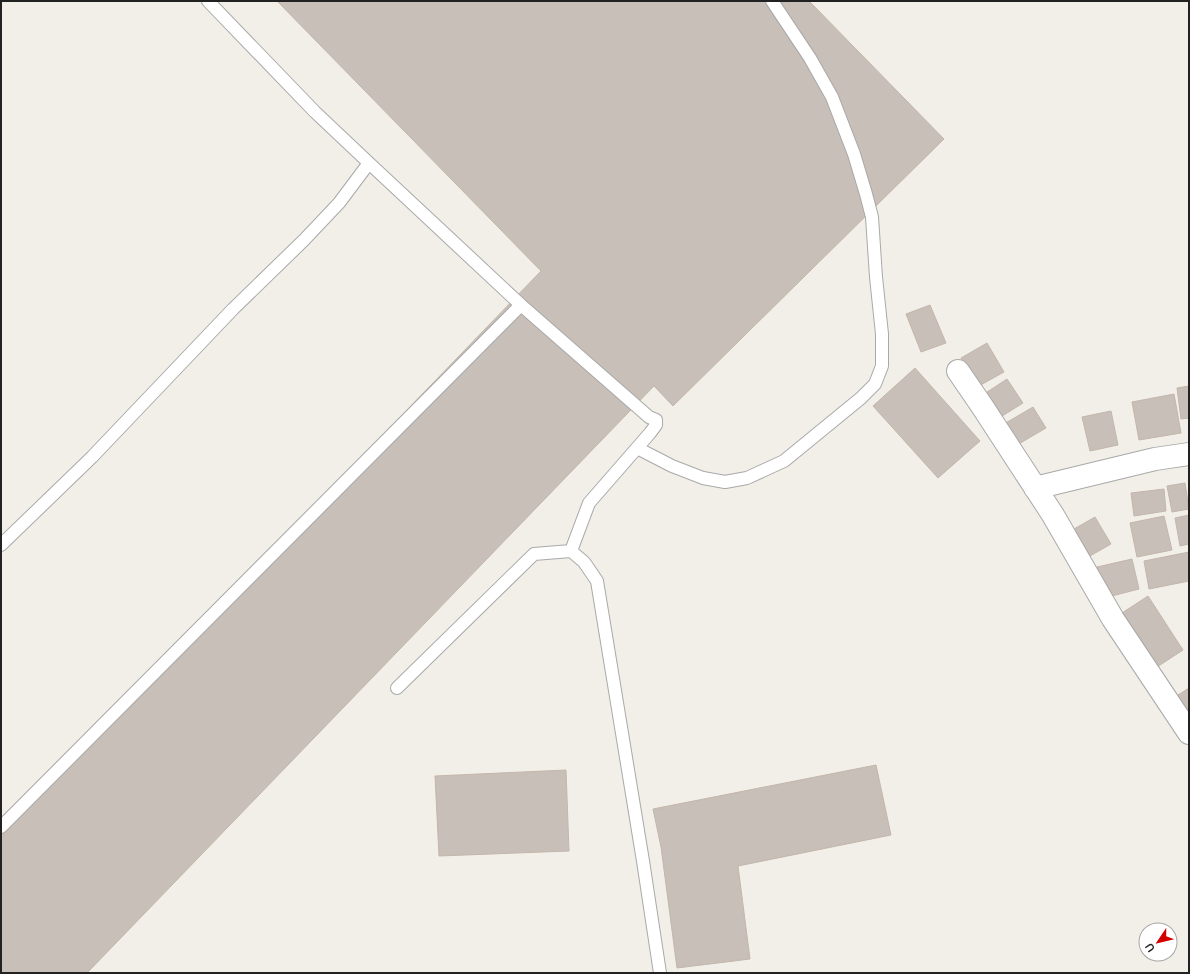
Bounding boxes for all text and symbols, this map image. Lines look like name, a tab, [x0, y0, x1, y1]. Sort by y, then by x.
north arrow	[1138, 922, 1178, 962]
text: U	[1142, 940, 1158, 955]

